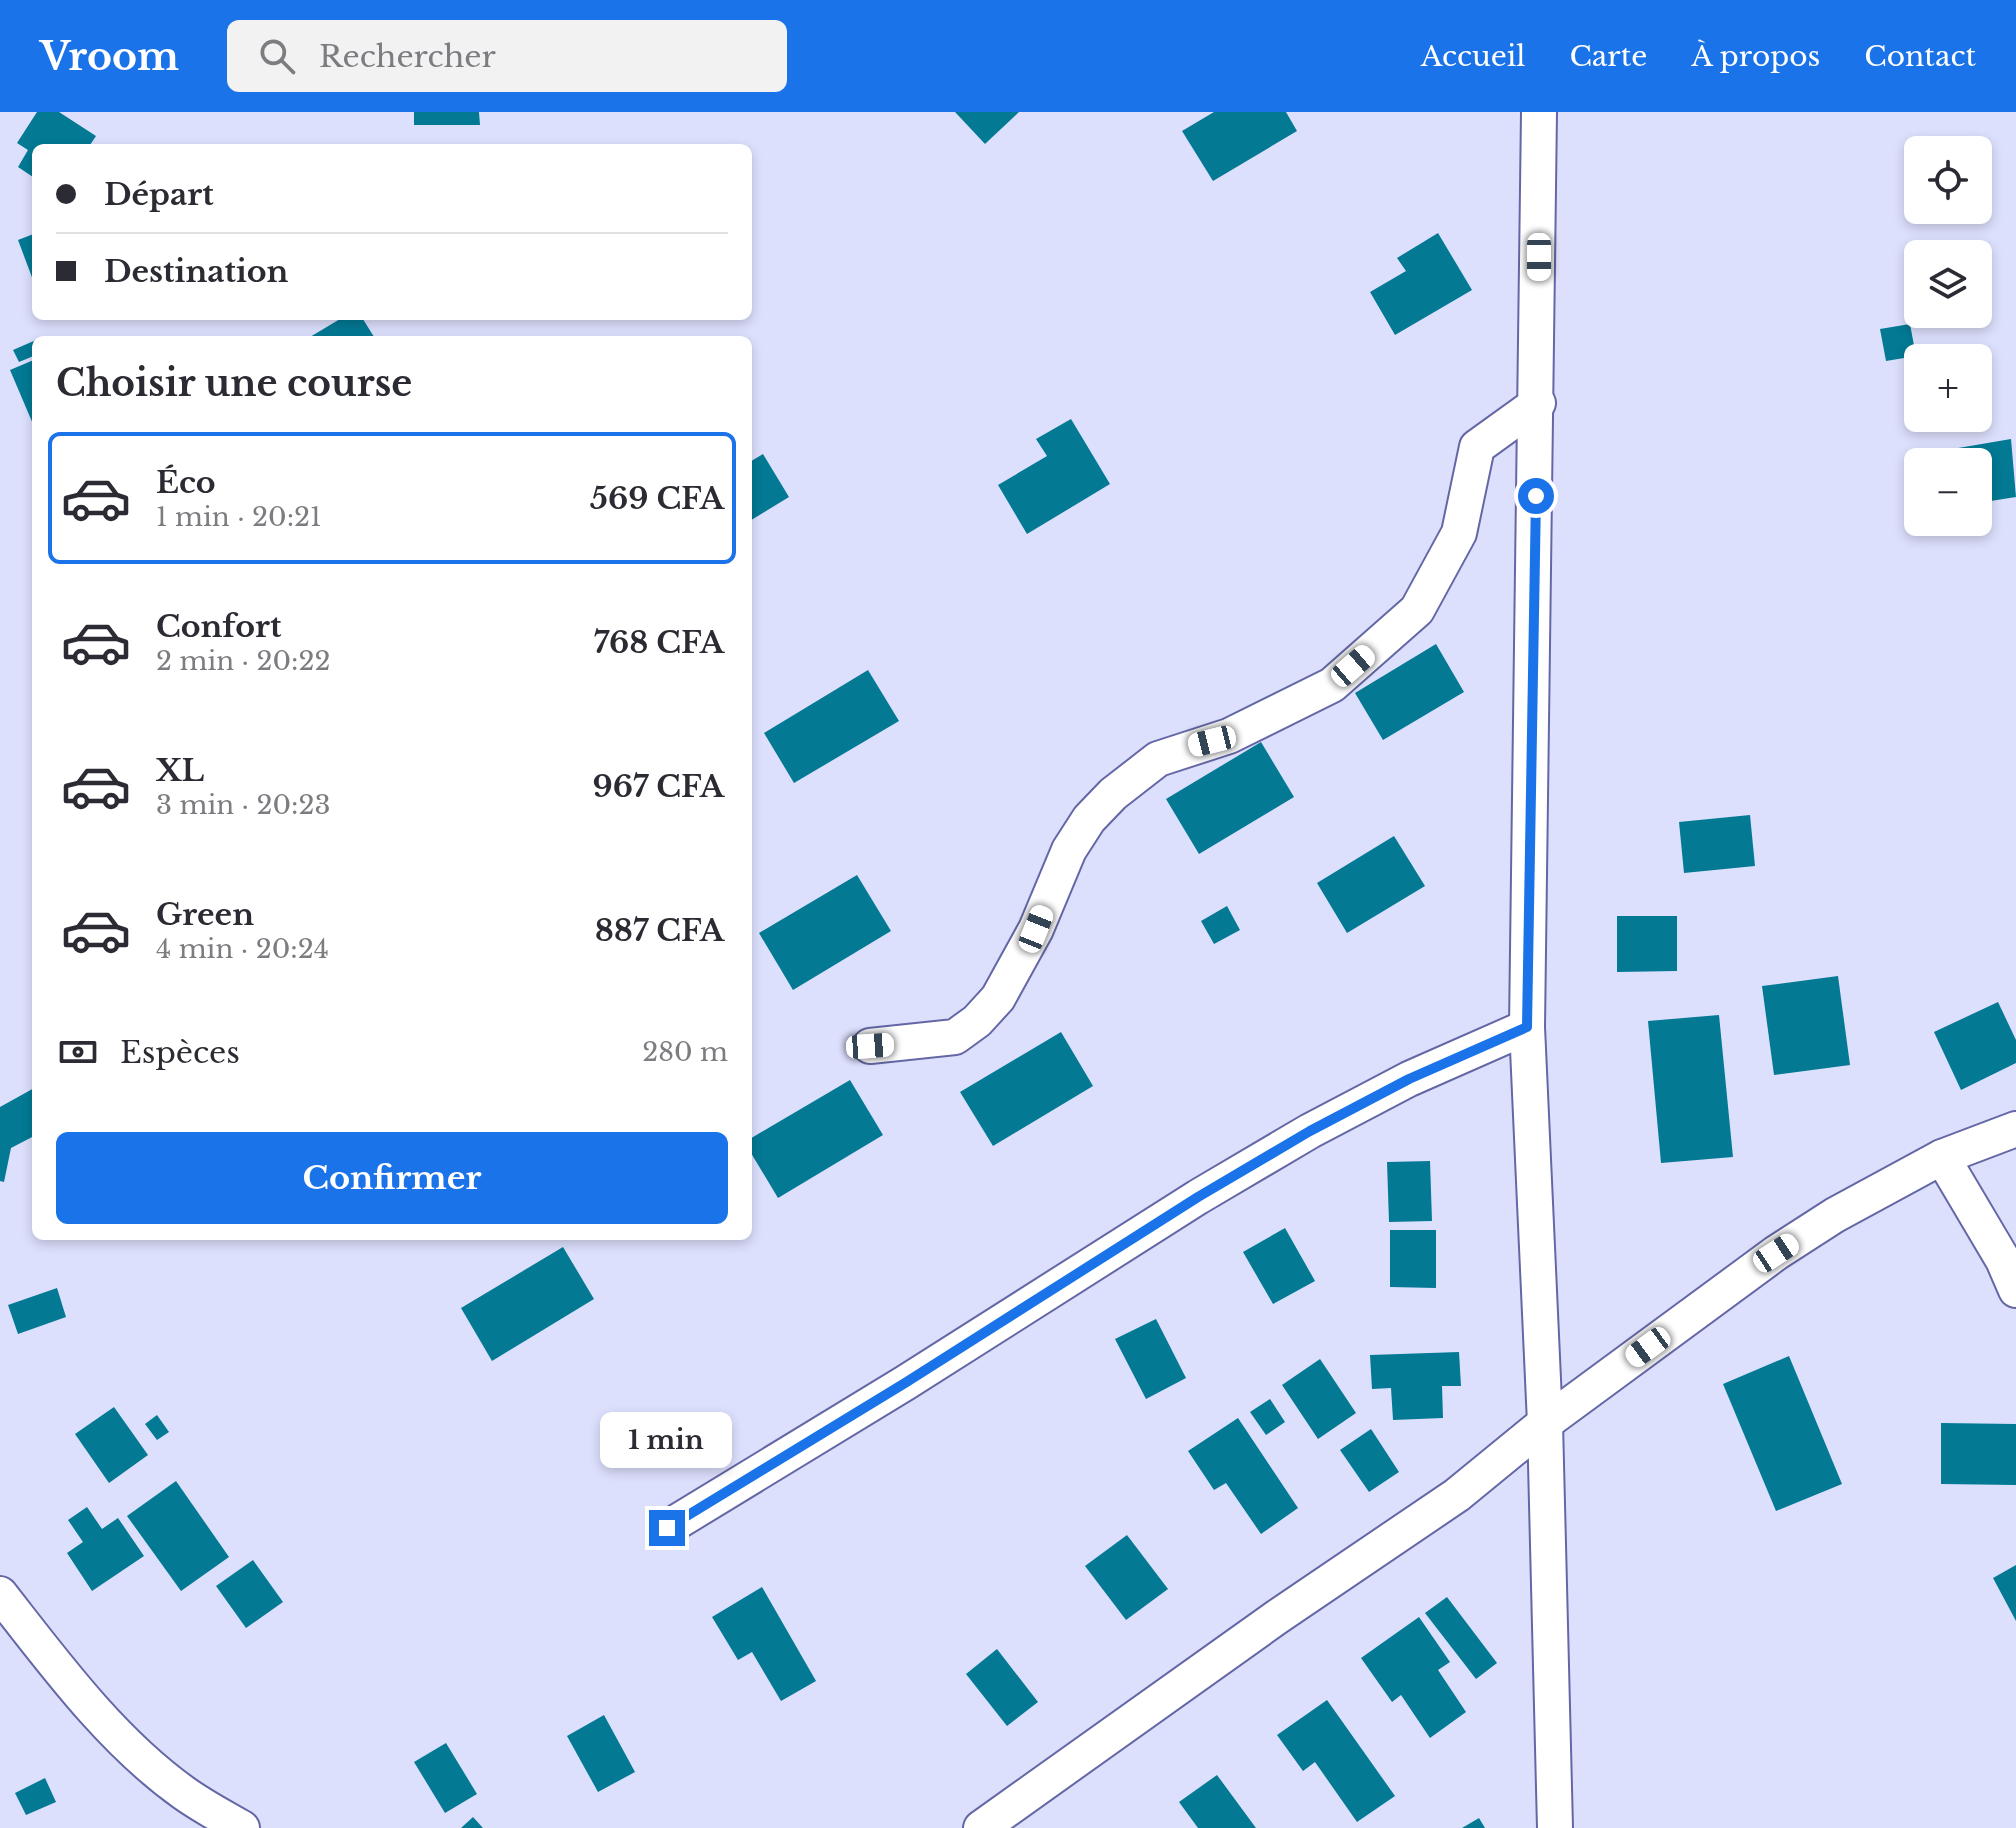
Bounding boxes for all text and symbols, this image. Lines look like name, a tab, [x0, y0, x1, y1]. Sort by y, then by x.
search box	[227, 20, 787, 92]
text: Vroom	[40, 33, 179, 80]
icon: search	[255, 34, 299, 78]
text: Rechercher	[319, 38, 496, 75]
text: Accueil	[1421, 39, 1525, 74]
text: Carte	[1569, 39, 1647, 74]
text: À propos	[1691, 39, 1820, 74]
text: Contact	[1864, 39, 1976, 74]
map controls	[1904, 136, 1992, 536]
button: locate	[1904, 136, 1992, 224]
text: Départ	[104, 176, 214, 213]
car	[1527, 233, 1551, 281]
button: layers	[1904, 240, 1992, 328]
text: Destination	[104, 253, 288, 290]
button: +	[1904, 344, 1992, 432]
text: Choisir une course	[56, 361, 412, 406]
button: −	[1904, 448, 1992, 536]
icon: car	[60, 462, 132, 534]
text: Éco	[156, 464, 216, 501]
route start	[1518, 478, 1554, 514]
text: 569 CFA	[590, 480, 724, 517]
text: 1 min · 20:21	[156, 501, 322, 533]
icon: car	[60, 606, 132, 678]
text: Confort	[156, 608, 281, 645]
text: 768 CFA	[594, 624, 724, 661]
car	[1327, 641, 1379, 691]
text: 2 min · 20:22	[156, 645, 331, 677]
car	[1186, 724, 1238, 758]
icon: car	[60, 750, 132, 822]
text: XL	[156, 752, 204, 789]
text: 967 CFA	[592, 768, 724, 805]
text: 3 min · 20:23	[156, 789, 331, 821]
icon: car	[60, 894, 132, 966]
text: Green	[156, 896, 254, 933]
car	[1016, 902, 1056, 956]
text: 887 CFA	[595, 912, 724, 949]
text: 4 min · 20:24	[156, 933, 329, 965]
icon: cash	[56, 1030, 100, 1074]
car	[845, 1032, 895, 1060]
text: Espèces	[120, 1034, 240, 1071]
text: 280 m	[642, 1036, 728, 1068]
button: Confirmer	[56, 1132, 728, 1224]
car	[1749, 1230, 1803, 1276]
car	[1622, 1323, 1674, 1371]
callout: 1 min	[601, 1412, 733, 1468]
text: 1 min	[628, 1424, 704, 1456]
route end	[649, 1510, 685, 1546]

